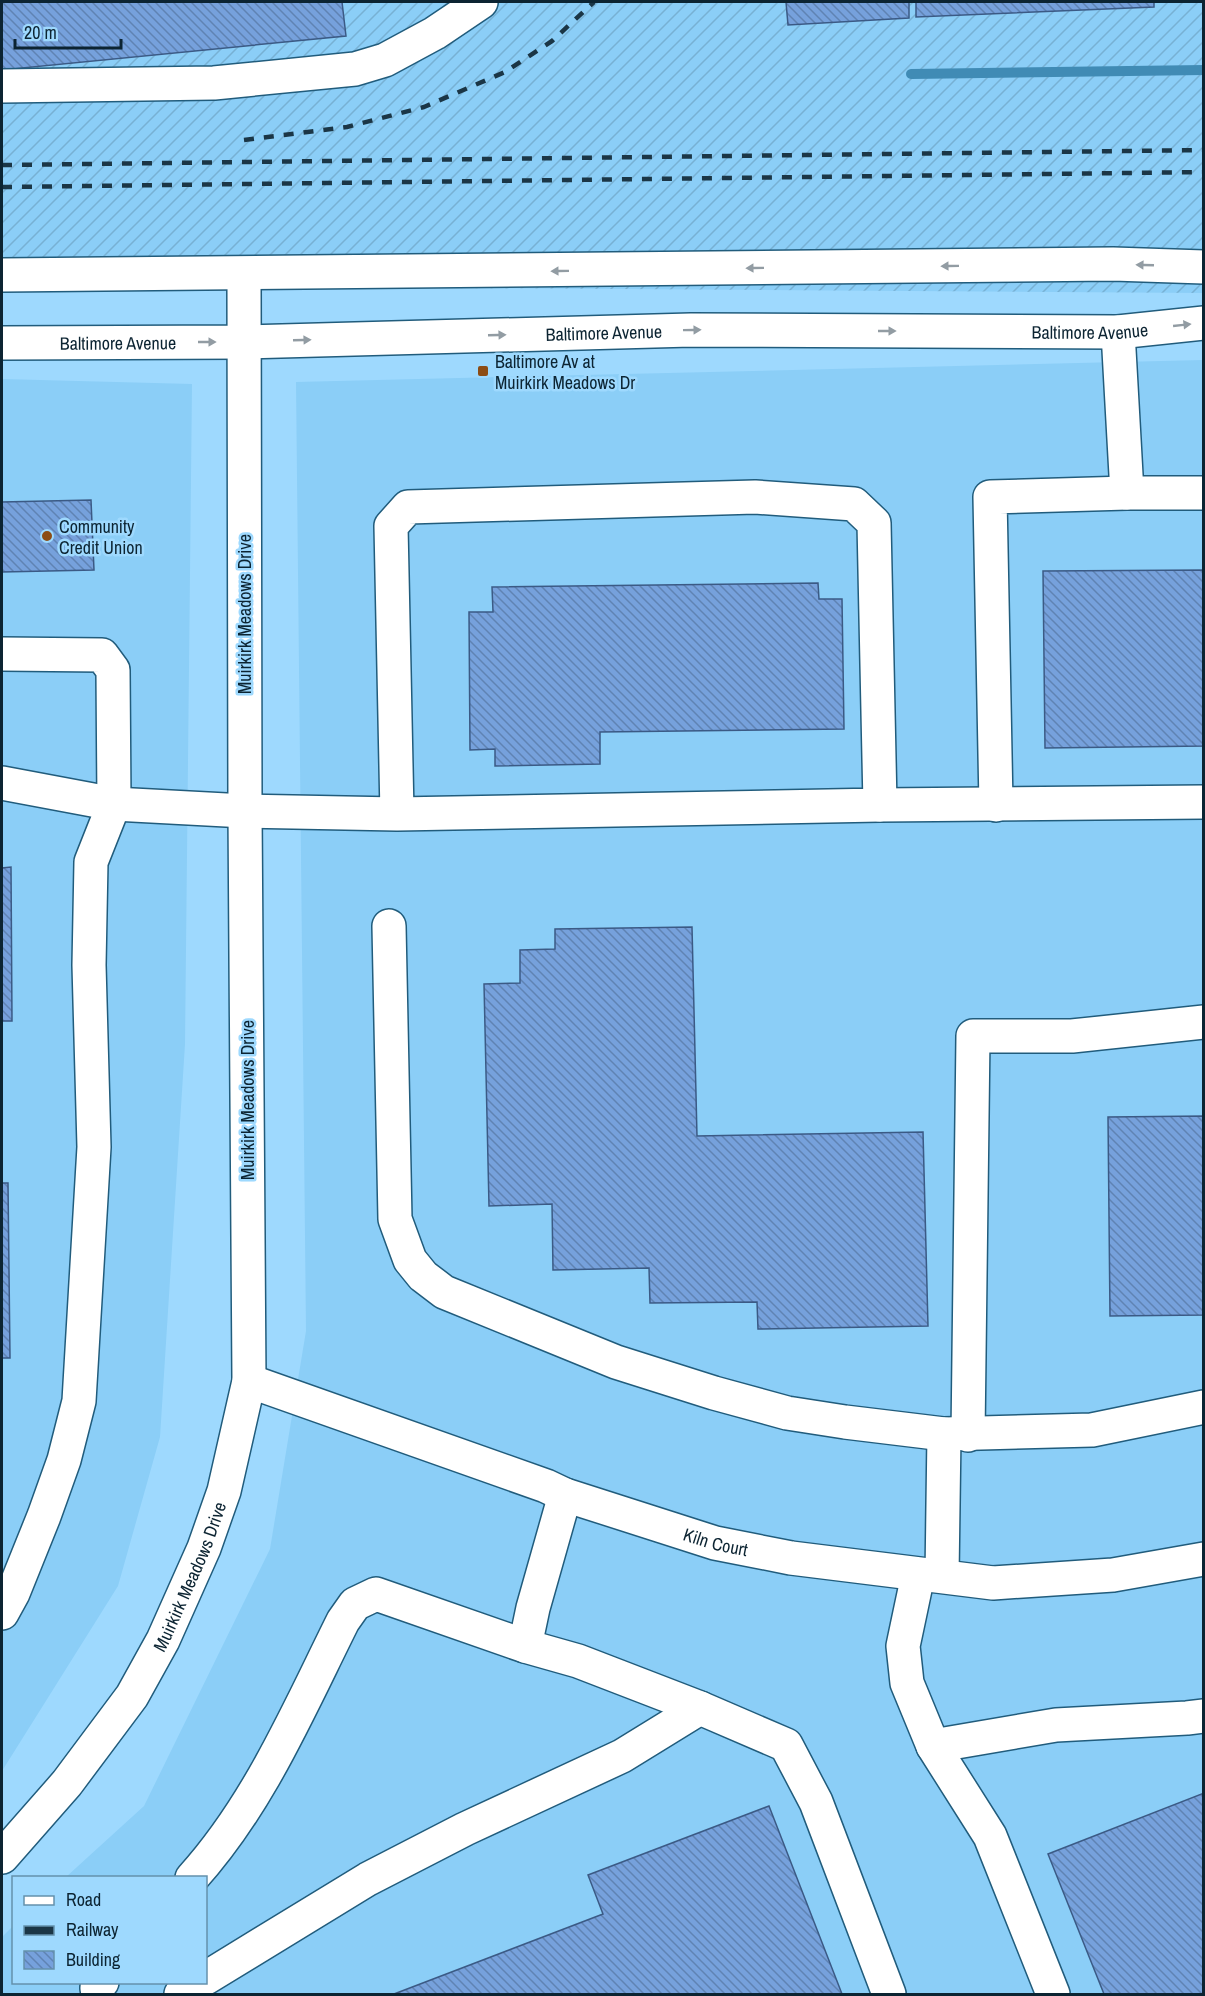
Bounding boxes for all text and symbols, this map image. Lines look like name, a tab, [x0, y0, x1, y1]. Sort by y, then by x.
scale bar	[15, 12, 122, 50]
text: 20 m	[24, 20, 57, 45]
one-way arrow	[941, 261, 960, 271]
one-way arrow	[1136, 261, 1155, 270]
one-way arrow	[746, 263, 765, 273]
one-way arrow	[551, 266, 570, 275]
street label: Baltimore Avenue	[1032, 316, 1149, 345]
street label: Baltimore Avenue	[545, 318, 662, 346]
one-way arrow	[1172, 321, 1191, 330]
one-way arrow	[682, 325, 701, 335]
one-way arrow	[877, 326, 896, 336]
street label: Baltimore Avenue	[60, 330, 176, 355]
one-way arrow	[487, 330, 506, 340]
one-way arrow	[292, 336, 311, 345]
one-way arrow	[197, 337, 216, 347]
place label: Baltimore Av at Muirkirk Meadows Dr	[495, 349, 635, 395]
marker: Baltimore Av at Muirkirk Meadows Dr	[476, 364, 490, 378]
place label: Community Credit Union	[59, 514, 143, 560]
marker: Community Credit Union	[40, 529, 54, 543]
street label: Muirkirk Meadows Drive	[232, 534, 257, 694]
street label: Muirkirk Meadows Drive	[235, 1020, 260, 1180]
street label: Muirkirk Meadows Drive	[147, 1498, 232, 1656]
street label: Kiln Court	[680, 1521, 750, 1562]
legend	[12, 1876, 207, 1984]
text: Road	[66, 1887, 101, 1912]
text: Railway	[66, 1917, 119, 1942]
text: Building	[66, 1947, 121, 1972]

